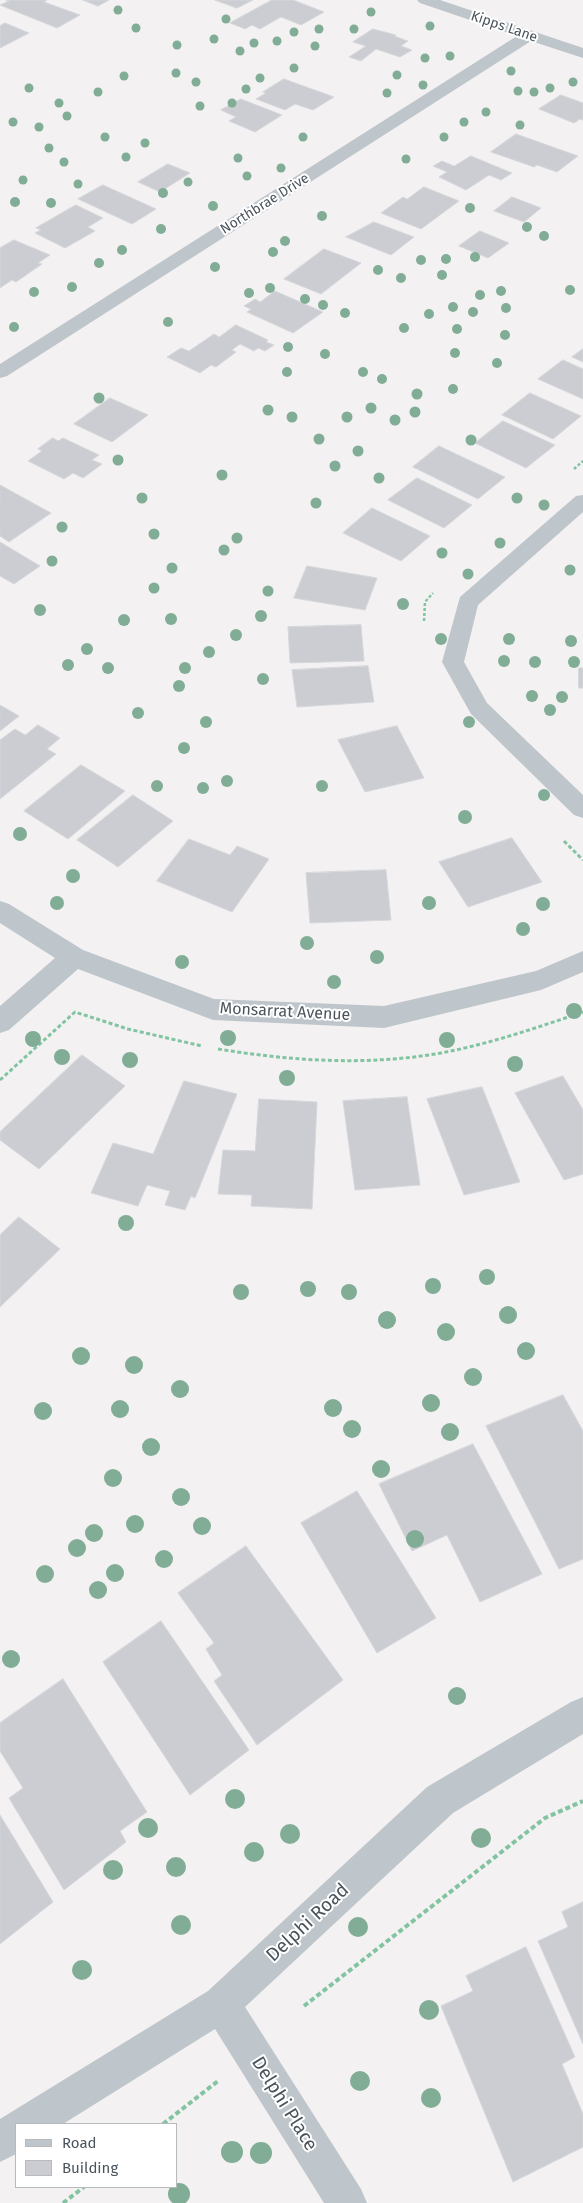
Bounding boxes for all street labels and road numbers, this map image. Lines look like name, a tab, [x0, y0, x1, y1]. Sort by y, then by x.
street label: Kipps Lane	[468, 8, 540, 46]
street label: Northbrae Drive	[218, 170, 312, 238]
street label: Monsarrat Avenue	[219, 999, 351, 1025]
street label: Delphi Road	[262, 1879, 354, 1967]
street label: Delphi Place	[246, 2053, 322, 2155]

